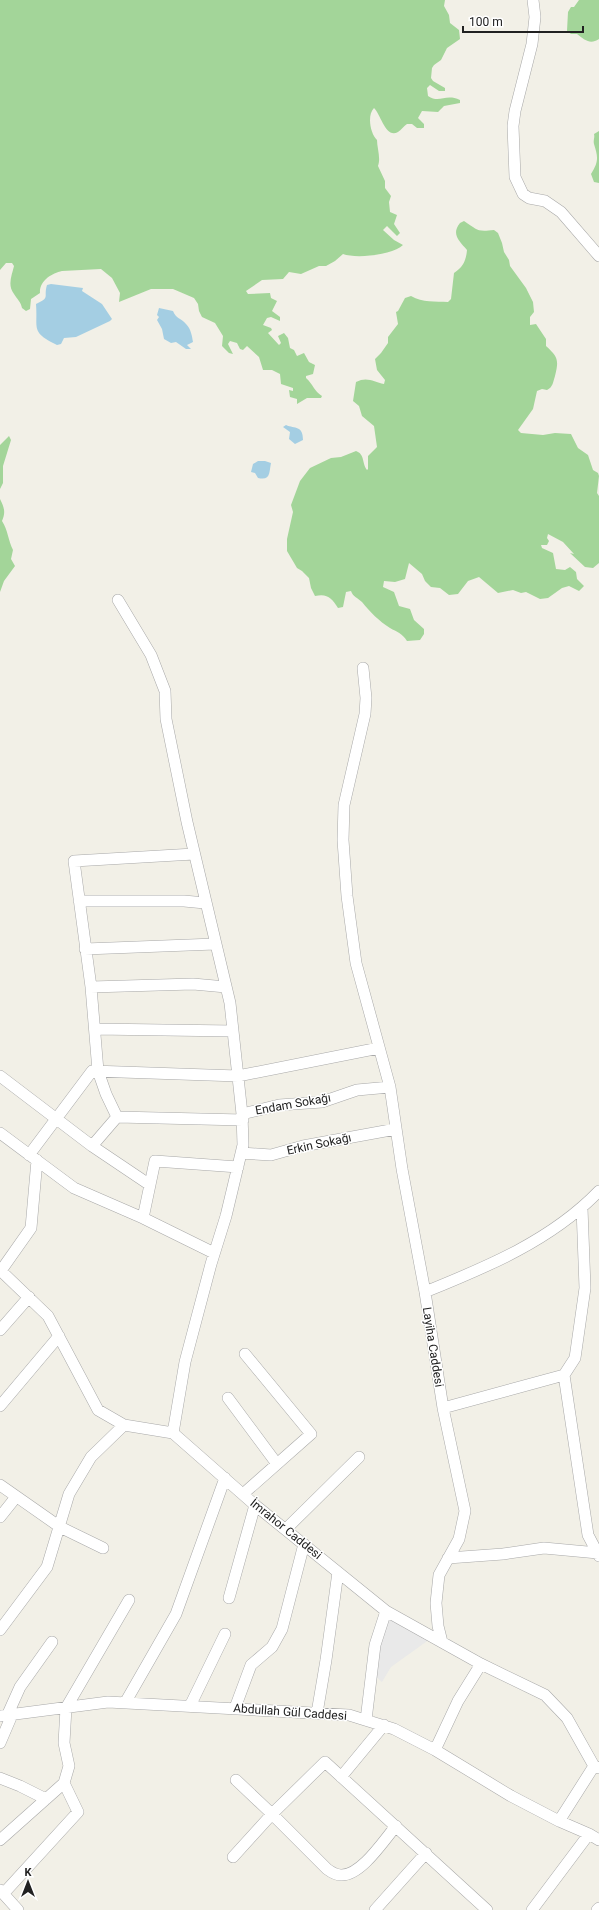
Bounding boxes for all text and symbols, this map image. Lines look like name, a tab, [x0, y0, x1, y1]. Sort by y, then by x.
scale bar	[463, 8, 583, 34]
text: 100 m	[469, 15, 503, 29]
street label: Endam Sokağı	[254, 1090, 332, 1118]
street label: Erkin Sokağı	[285, 1130, 353, 1158]
street label: Layiha Caddesi	[420, 1306, 446, 1388]
street label: İmrahor Caddesi	[247, 1495, 325, 1562]
street label: Abdullah Gül Caddesi	[233, 1701, 347, 1723]
north arrow	[8, 1862, 48, 1902]
text: K	[25, 1866, 33, 1879]

